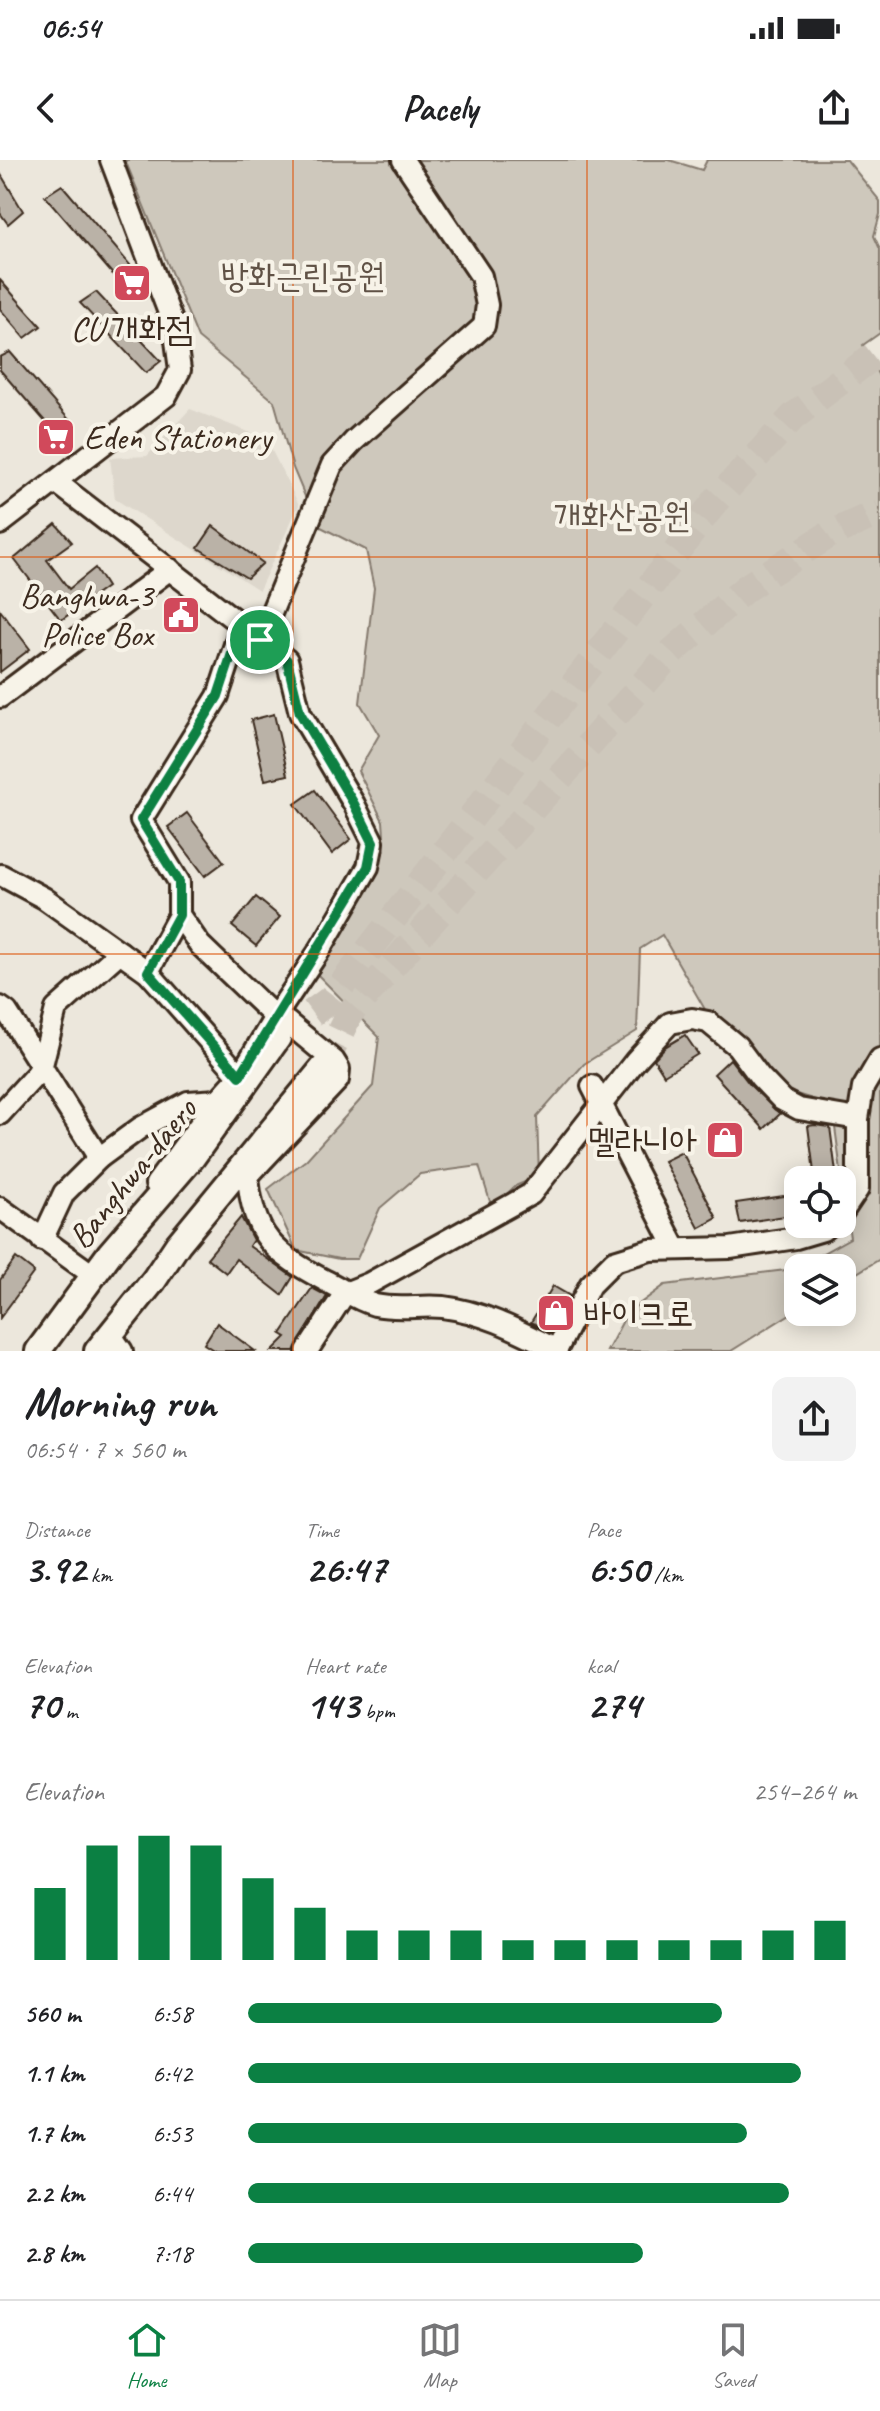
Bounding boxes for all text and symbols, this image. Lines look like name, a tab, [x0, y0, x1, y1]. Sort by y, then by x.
text: 06:54	[40, 9, 100, 47]
text: Pacely	[402, 85, 478, 131]
icon: back	[24, 86, 68, 130]
icon: share	[812, 86, 856, 130]
park label: 방화근린공원	[221, 254, 385, 297]
supermarket icon: CU 개화점	[111, 262, 153, 304]
place label: CU 개화점	[71, 307, 193, 350]
supermarket icon: Eden Stationery	[35, 416, 77, 458]
place label: Eden Stationery	[84, 416, 274, 459]
park label: 개화산공원	[554, 494, 690, 537]
place label: Banghwa-3 Police Box	[20, 574, 156, 656]
public building icon: Banghwa-3 Police Box	[160, 594, 202, 636]
pin	[226, 606, 294, 674]
icon: arrive	[238, 618, 282, 662]
street label: Banghwa-daero	[58, 1088, 207, 1257]
place label: 멜라니아	[588, 1119, 697, 1162]
shop icon: 멜라니아	[704, 1119, 746, 1161]
map controls	[784, 1166, 856, 1326]
button: locate	[784, 1166, 856, 1238]
button: layers	[784, 1254, 856, 1326]
shop icon: 바이크로	[535, 1292, 577, 1334]
place label: 바이크로	[584, 1292, 693, 1335]
text: Morning run	[24, 1375, 216, 1430]
button: share	[772, 1377, 856, 1461]
text: 06:54 · 7 × 560 m	[24, 1433, 185, 1466]
text: Distance	[24, 1516, 90, 1544]
text: Time	[305, 1516, 339, 1544]
text: Pace	[587, 1516, 621, 1544]
text: 3.92	[24, 1544, 85, 1594]
text: 26:47	[305, 1544, 386, 1594]
text: 6:50	[587, 1544, 649, 1594]
text: km	[85, 1561, 112, 1589]
text: /km	[649, 1561, 683, 1589]
text: Elevation	[24, 1652, 92, 1680]
text: Heart rate	[305, 1652, 386, 1680]
text: kcal	[587, 1652, 616, 1680]
text: 70	[24, 1680, 60, 1730]
text: 143	[305, 1680, 359, 1730]
text: 274	[587, 1680, 641, 1730]
text: m	[60, 1697, 78, 1725]
text: bpm	[359, 1697, 395, 1725]
text: Elevation	[24, 1775, 104, 1808]
text: 254–264 m	[753, 1775, 856, 1808]
text: 560 m	[24, 1997, 80, 2030]
text: 6:58	[152, 1997, 192, 2030]
text: 1.1 km	[24, 2057, 84, 2090]
text: 6:42	[152, 2057, 192, 2090]
text: 1.7 km	[24, 2117, 84, 2150]
text: 6:53	[152, 2117, 192, 2150]
text: 2.2 km	[24, 2177, 84, 2210]
text: 6:44	[152, 2177, 192, 2210]
text: 2.8 km	[24, 2237, 84, 2270]
text: 7:18	[152, 2237, 192, 2270]
tab: Home	[125, 2318, 169, 2394]
tab: Map	[418, 2318, 462, 2394]
tab: Saved	[711, 2318, 755, 2394]

